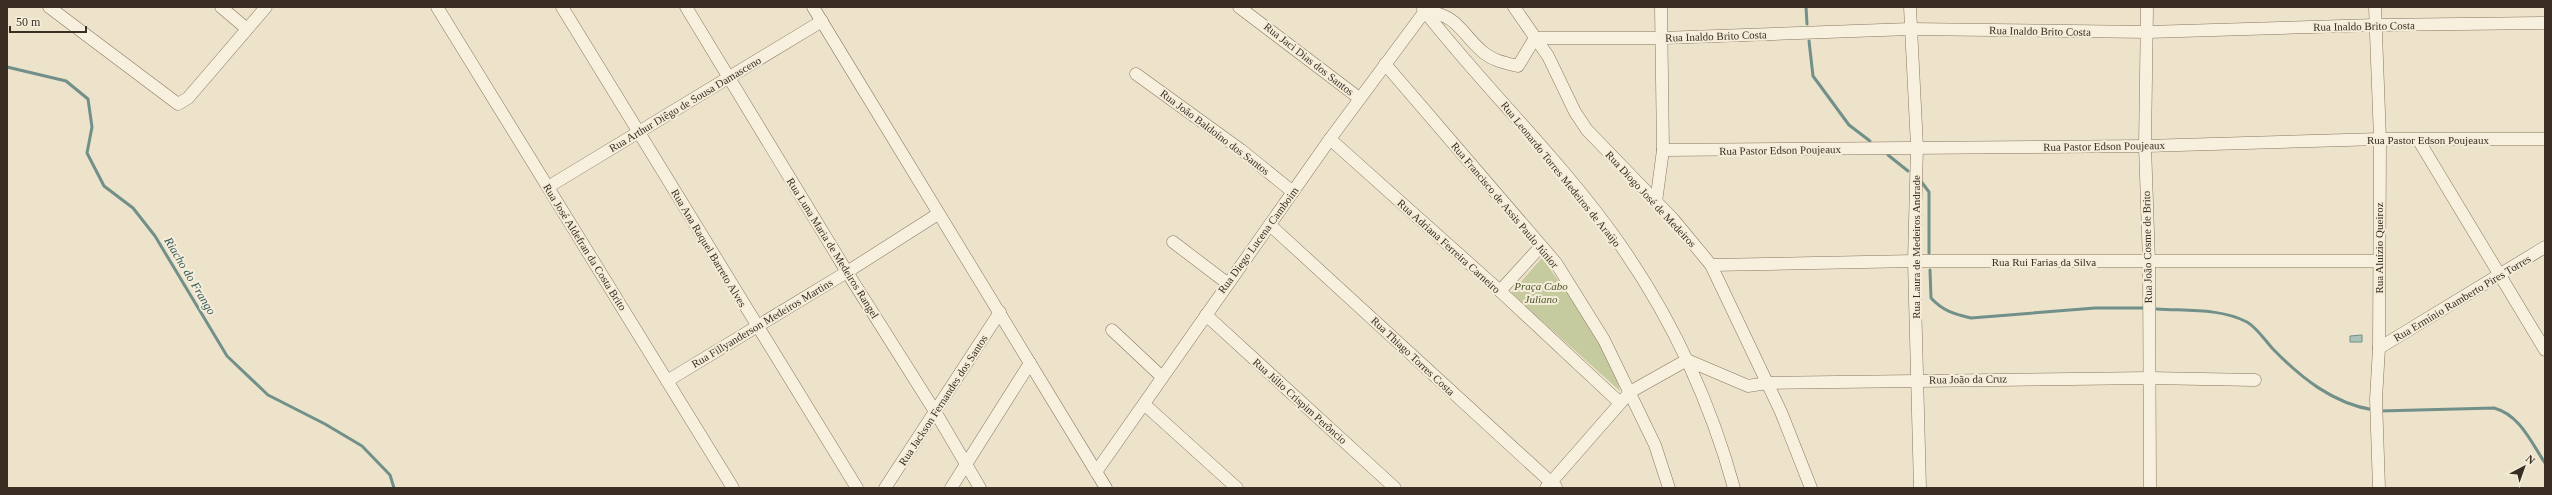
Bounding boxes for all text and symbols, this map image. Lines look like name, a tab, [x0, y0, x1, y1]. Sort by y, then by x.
scale bar	[10, 8, 86, 34]
text: 50 m	[16, 15, 41, 29]
street label: Rua Inaldo Brito Costa	[2313, 19, 2415, 33]
street label: Rua Jaci Dias dos Santos	[1262, 20, 1356, 98]
street label: Rua Inaldo Brito Costa	[1989, 24, 2091, 38]
street label: Rua Inaldo Brito Costa	[1665, 28, 1767, 44]
street label: Rua Arthur Diêgo de Sousa Damasceno	[607, 54, 764, 154]
street label: Rua João Baldoíno dos Santos	[1158, 87, 1272, 177]
street label: Rua Leonardo Torres Medeiros de Araújo	[1499, 99, 1624, 249]
street label: Rua Pastor Edson Poujeaux	[2367, 134, 2489, 146]
street label: Rua Pastor Edson Poujeaux	[2043, 139, 2166, 153]
street label: Rua Francisco de Assis Paulo Júnior	[1449, 140, 1561, 271]
street label: Rua Pastor Edson Poujeaux	[1719, 143, 1842, 157]
street label: Rua Diogo José de Medeiros	[1603, 148, 1699, 250]
street label: Rua Laura de Medeiros Andrade	[1910, 175, 1922, 319]
street label: Rua Luna Maria de Medeiros Rangel	[785, 176, 881, 320]
street label: Rua José Aldefran da Costa Brito	[541, 182, 629, 313]
street label: Rua Diego Lucena Camboim	[1215, 184, 1301, 296]
street label: Rua Ana Raquel Barreto Alves	[669, 187, 749, 309]
street label: Rua João Cosme de Brito	[2140, 190, 2154, 303]
street label: Rua Adriana Ferreira Carneiro	[1395, 197, 1503, 296]
street label: Rua Aluízio Queiroz	[2373, 202, 2385, 294]
water label: Riacho do Frango	[161, 234, 219, 317]
street label: Rua Ermínio Ramberto Pires Torres	[2391, 252, 2533, 344]
street label: Rua Rui Farias da Silva	[1992, 256, 2096, 268]
street label: Rua Fillyanderson Medeiros Martins	[689, 276, 835, 370]
park label: Praça Cabo Juliano	[1513, 280, 1568, 305]
street label: Rua Thiago Torres Costa	[1369, 314, 1457, 398]
street label: Rua Jackson Fernandes dos Santos	[896, 332, 990, 468]
street label: Rua Júlio Crispim Perôncio	[1251, 356, 1350, 447]
street label: Rua João da Cruz	[1929, 372, 2007, 386]
north arrow	[2504, 447, 2544, 487]
text: N	[2524, 452, 2538, 467]

